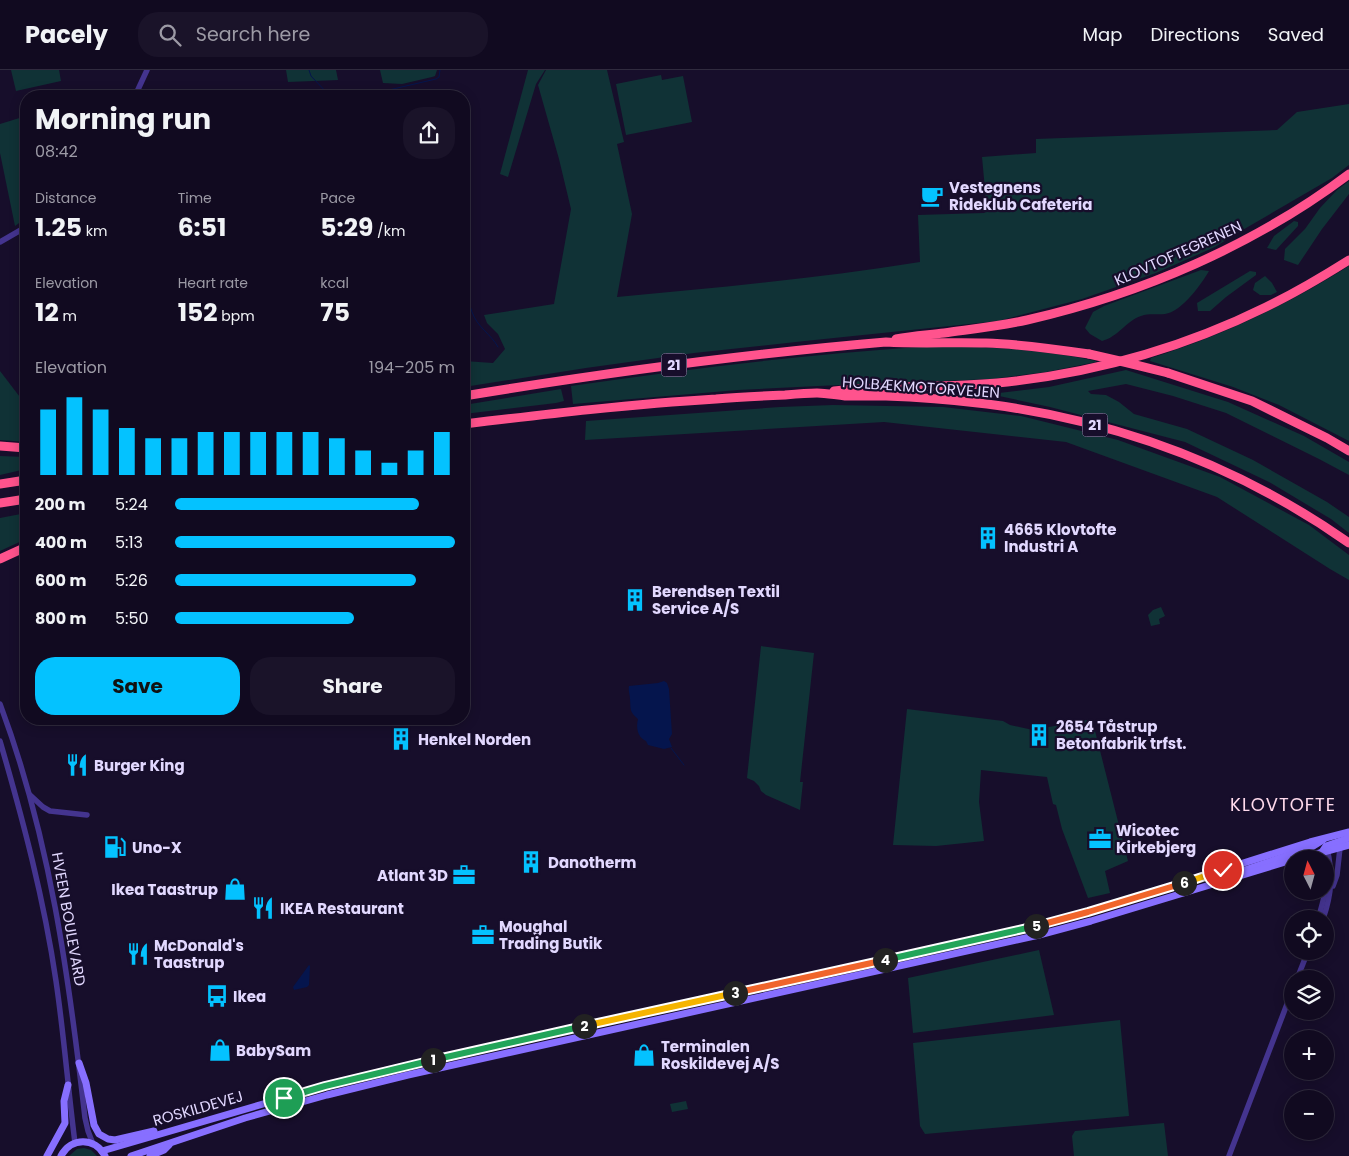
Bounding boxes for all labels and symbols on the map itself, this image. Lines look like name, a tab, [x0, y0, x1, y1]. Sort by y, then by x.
place label: Vestegnens Rideklub Cafeteria	[949, 177, 1092, 215]
cafe icon: Vestegnens Rideklub Cafeteria	[919, 183, 945, 209]
street label: KLOVTOFTEGRENEN	[1111, 215, 1245, 291]
road number: 21	[662, 354, 686, 376]
street label: HOLBÆKMOTORVEJEN	[841, 371, 1001, 403]
road number: 21	[1082, 414, 1108, 436]
place label: 4665 Klovtofte Industri A	[1004, 519, 1116, 557]
building icon: 4665 Klovtofte Industri A	[975, 525, 1001, 551]
place label: Berendsen Textil Service A/S	[652, 581, 780, 619]
building icon: Berendsen Textil Service A/S	[622, 587, 648, 613]
place label: 2654 Tåstrup Betonfabrik trfst.	[1056, 716, 1187, 754]
building icon: 2654 Tåstrup Betonfabrik trfst.	[1026, 722, 1052, 748]
building icon: Henkel Norden	[388, 726, 414, 752]
place label: Henkel Norden	[418, 729, 531, 750]
restaurant icon: Burger King	[64, 752, 90, 778]
place label: Burger King	[94, 755, 185, 776]
district label: KLOVTOFTE	[1230, 792, 1336, 817]
place label: Wicotec Kirkebjerg	[1116, 820, 1196, 858]
office icon: Wicotec Kirkebjerg	[1087, 826, 1113, 852]
fuel station icon: Uno-X	[102, 834, 128, 860]
place label: Uno-X	[132, 837, 182, 858]
building icon: Danotherm	[518, 849, 544, 875]
pin	[1202, 849, 1244, 891]
street label: HVEEN BOULEVARD	[47, 850, 91, 988]
north arrow	[1284, 850, 1334, 900]
place label: Danotherm	[548, 852, 637, 873]
office icon: Atlant 3D	[451, 862, 477, 888]
place label: Atlant 3D	[377, 865, 448, 886]
pin: 6	[1172, 870, 1196, 896]
shop icon: Ikea Taastrup	[222, 876, 248, 902]
place label: Ikea Taastrup	[111, 879, 218, 900]
restaurant icon: IKEA Restaurant	[250, 895, 276, 921]
place label: IKEA Restaurant	[280, 898, 404, 919]
pin: 5	[1024, 914, 1048, 938]
place label: Moughal Trading Butik	[499, 916, 603, 954]
office icon: Moughal Trading Butik	[470, 922, 496, 948]
place label: McDonald's Taastrup	[154, 935, 244, 973]
restaurant icon: McDonald's Taastrup	[125, 941, 151, 967]
pin: 4	[872, 948, 898, 972]
pin: 3	[722, 980, 748, 1006]
bus stop icon: Ikea	[204, 983, 230, 1009]
place label: Ikea	[233, 986, 266, 1007]
pin: 2	[572, 1014, 596, 1038]
place label: Terminalen Roskildevej A/S	[661, 1036, 780, 1074]
shop icon: BabySam	[207, 1037, 233, 1063]
place label: BabySam	[236, 1040, 311, 1061]
shop icon: Terminalen Roskildevej A/S	[631, 1042, 657, 1068]
pin: 1	[420, 1048, 446, 1072]
pin	[263, 1077, 305, 1119]
street label: ROSKILDEVEJ	[150, 1085, 246, 1131]

